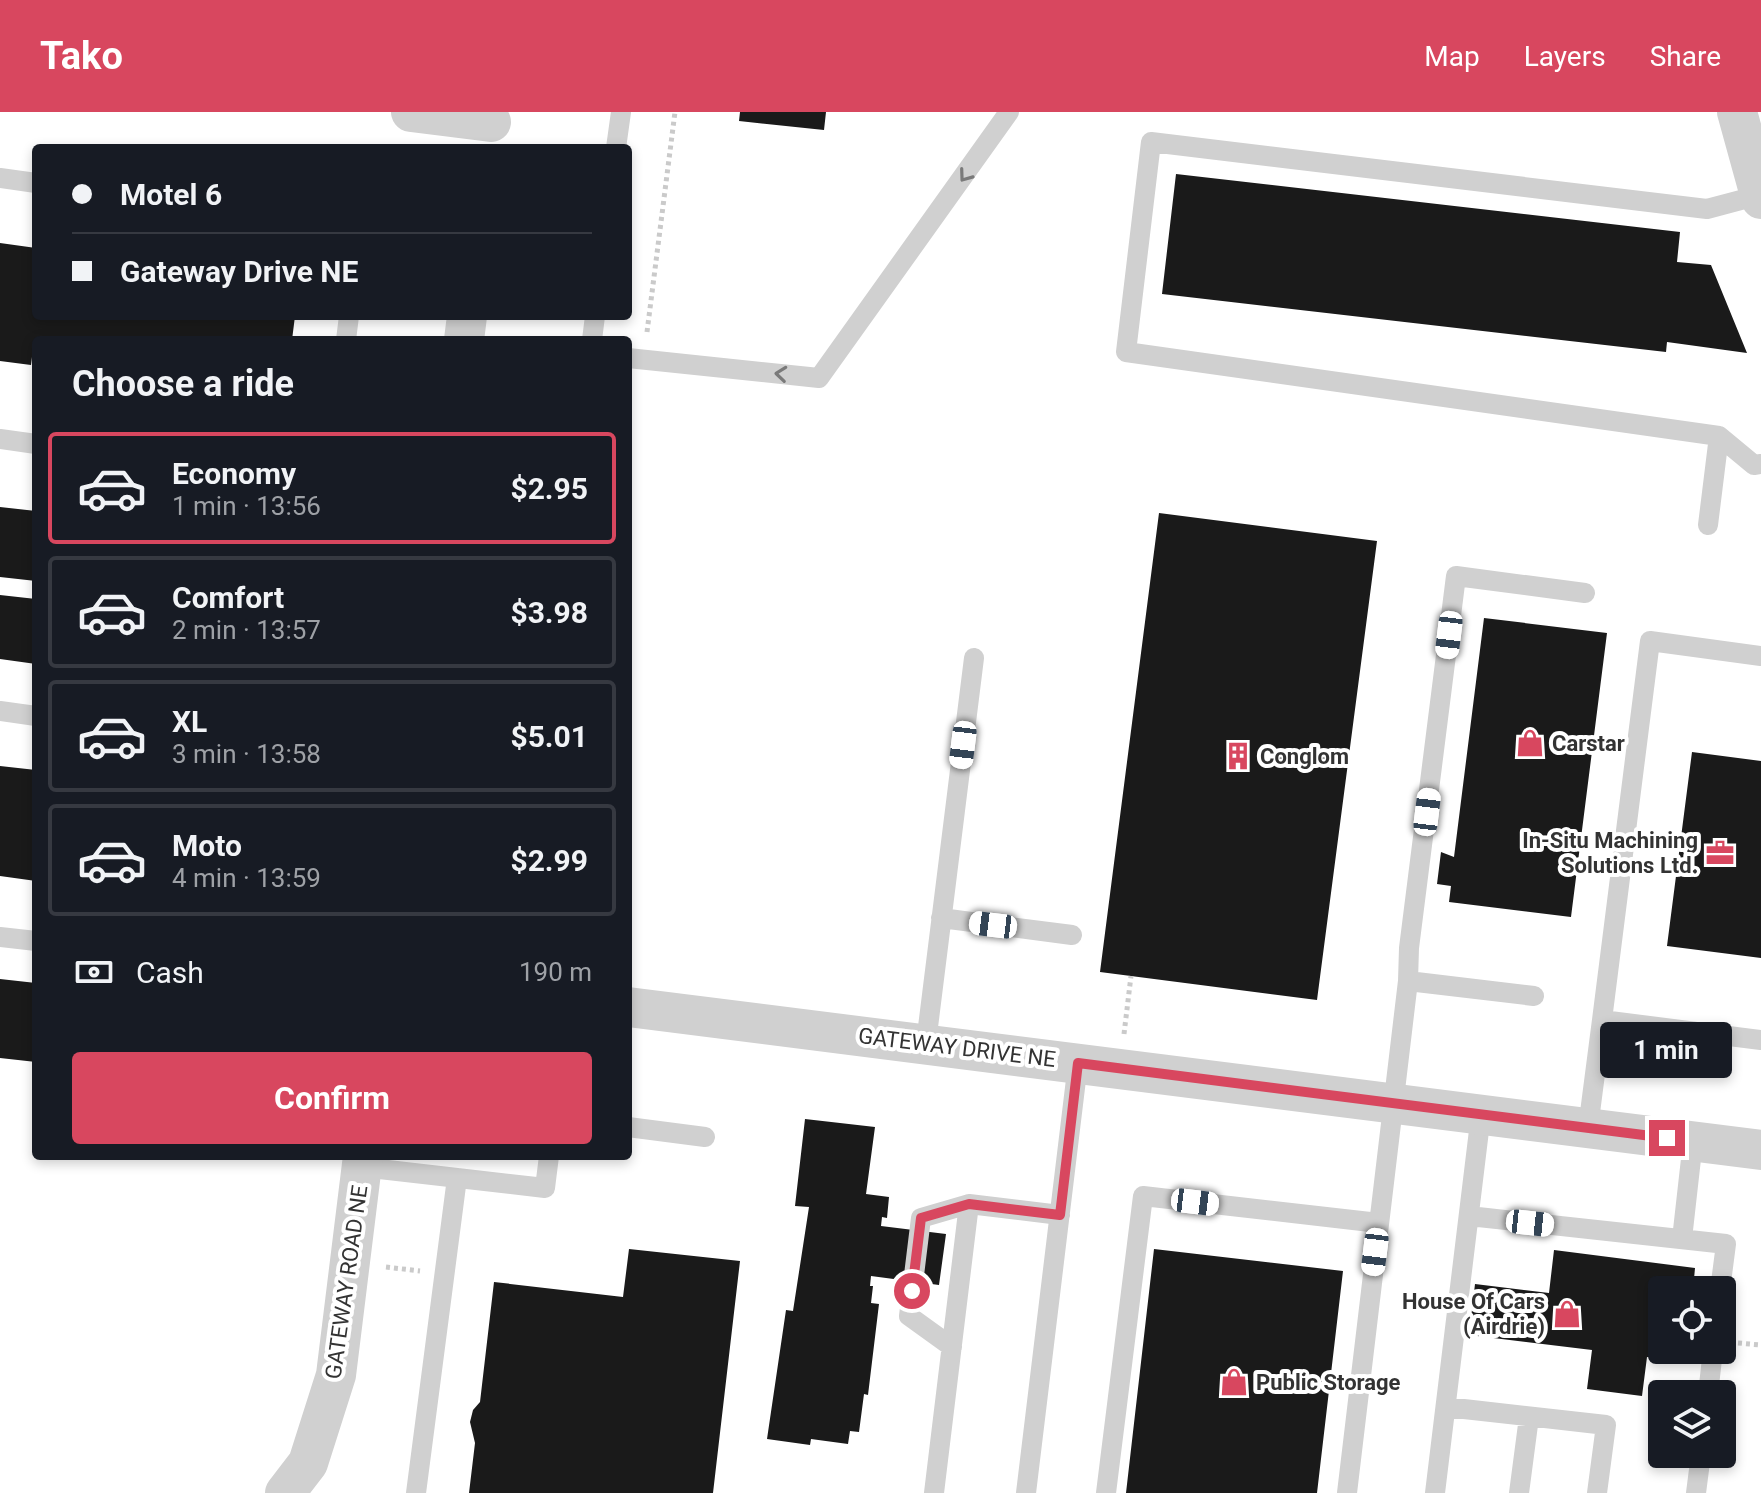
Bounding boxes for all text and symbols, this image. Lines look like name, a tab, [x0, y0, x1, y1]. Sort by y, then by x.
text: Tako	[40, 34, 123, 78]
text: Map	[1424, 40, 1480, 73]
text: Layers	[1524, 40, 1606, 73]
text: Share	[1650, 40, 1721, 73]
one-way arrow	[960, 167, 975, 181]
text: Motel 6	[120, 177, 222, 212]
text: Gateway Drive NE	[120, 254, 358, 289]
text: Choose a ride	[72, 363, 294, 405]
one-way arrow	[774, 366, 787, 383]
icon: car	[76, 452, 148, 524]
text: Economy	[172, 456, 296, 491]
text: $2.95	[510, 471, 588, 506]
text: 1 min · 13:56	[172, 491, 321, 521]
icon: car	[76, 576, 148, 648]
text: Comfort	[172, 580, 284, 615]
text: $3.98	[510, 595, 588, 630]
car	[1434, 610, 1464, 660]
text: 2 min · 13:57	[172, 615, 321, 645]
icon: car	[76, 700, 148, 772]
text: XL	[172, 704, 207, 739]
text: $5.01	[510, 719, 588, 754]
car	[948, 720, 978, 770]
shop icon: Carstar	[1515, 728, 1545, 758]
place label: Carstar	[1552, 731, 1625, 756]
text: 3 min · 13:58	[172, 739, 321, 769]
building icon: Conglom	[1223, 741, 1253, 771]
place label: Conglom	[1260, 744, 1349, 769]
car	[1412, 787, 1442, 837]
icon: car	[76, 824, 148, 896]
text: Moto	[172, 828, 242, 863]
place label: In-Situ Machining Solutions Ltd.	[1522, 828, 1698, 878]
office icon: In-Situ Machining Solutions Ltd.	[1705, 838, 1735, 868]
text: $2.99	[510, 843, 588, 878]
text: 4 min · 13:59	[172, 863, 321, 893]
car	[968, 910, 1018, 940]
icon: cash	[72, 950, 116, 994]
text: Cash	[136, 955, 204, 990]
text: 190 m	[519, 957, 592, 987]
callout: 1 min	[1601, 1022, 1733, 1078]
street label: GATEWAY DRIVE NE	[857, 1023, 1057, 1072]
text: 1 min	[1633, 1035, 1699, 1065]
button: Confirm	[72, 1052, 592, 1144]
route end	[1649, 1120, 1685, 1156]
street label: GATEWAY ROAD NE	[321, 1184, 372, 1381]
car	[1170, 1187, 1220, 1217]
car	[1505, 1209, 1555, 1237]
car	[1360, 1227, 1390, 1277]
route start	[894, 1273, 930, 1309]
map controls	[1648, 1276, 1736, 1468]
button: locate	[1648, 1276, 1736, 1364]
place label: House Of Cars (Airdrie)	[1402, 1289, 1545, 1339]
shop icon: House Of Cars (Airdrie)	[1552, 1299, 1582, 1329]
shop icon: Public Storage	[1219, 1367, 1249, 1397]
place label: Public Storage	[1256, 1370, 1401, 1395]
button: layers	[1648, 1380, 1736, 1468]

